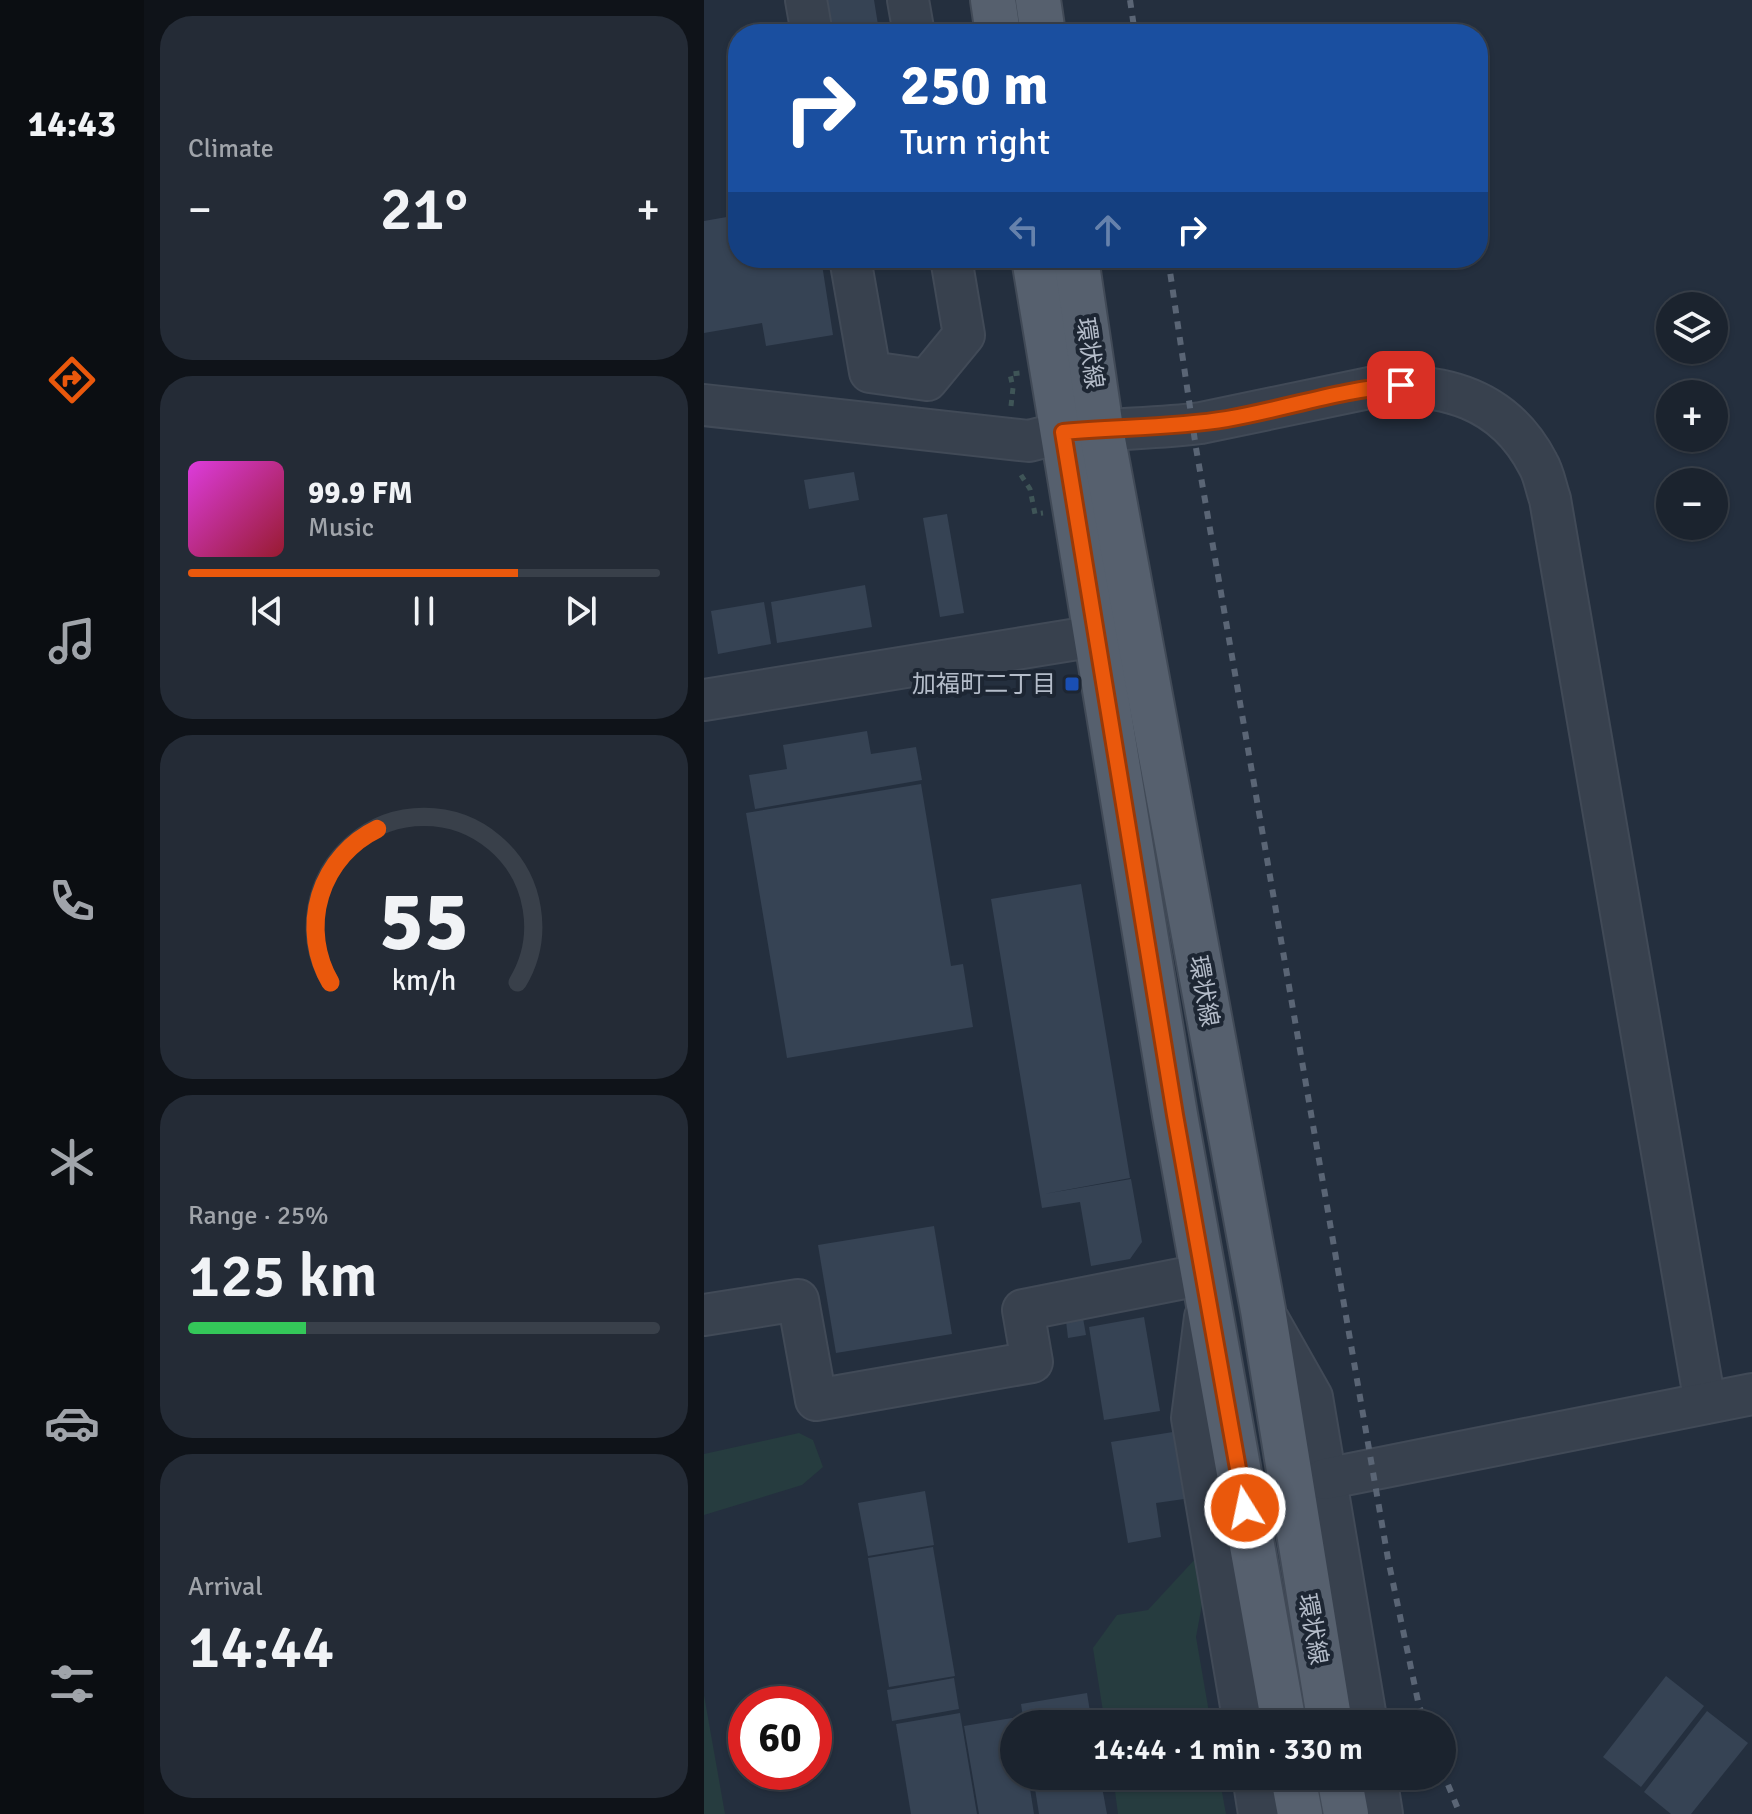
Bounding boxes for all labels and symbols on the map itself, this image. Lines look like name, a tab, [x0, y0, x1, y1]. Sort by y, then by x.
street label: 環状線	[1070, 315, 1110, 391]
pin	[1367, 351, 1435, 419]
place label: 加福町二丁目	[912, 669, 1056, 699]
marker: 加福町二丁目	[1063, 675, 1081, 693]
street label: 環状線	[1183, 953, 1225, 1029]
position arrow	[1203, 1466, 1287, 1550]
street label: 環状線	[1292, 1591, 1334, 1667]
speed limit sign: 60	[728, 1686, 832, 1790]

